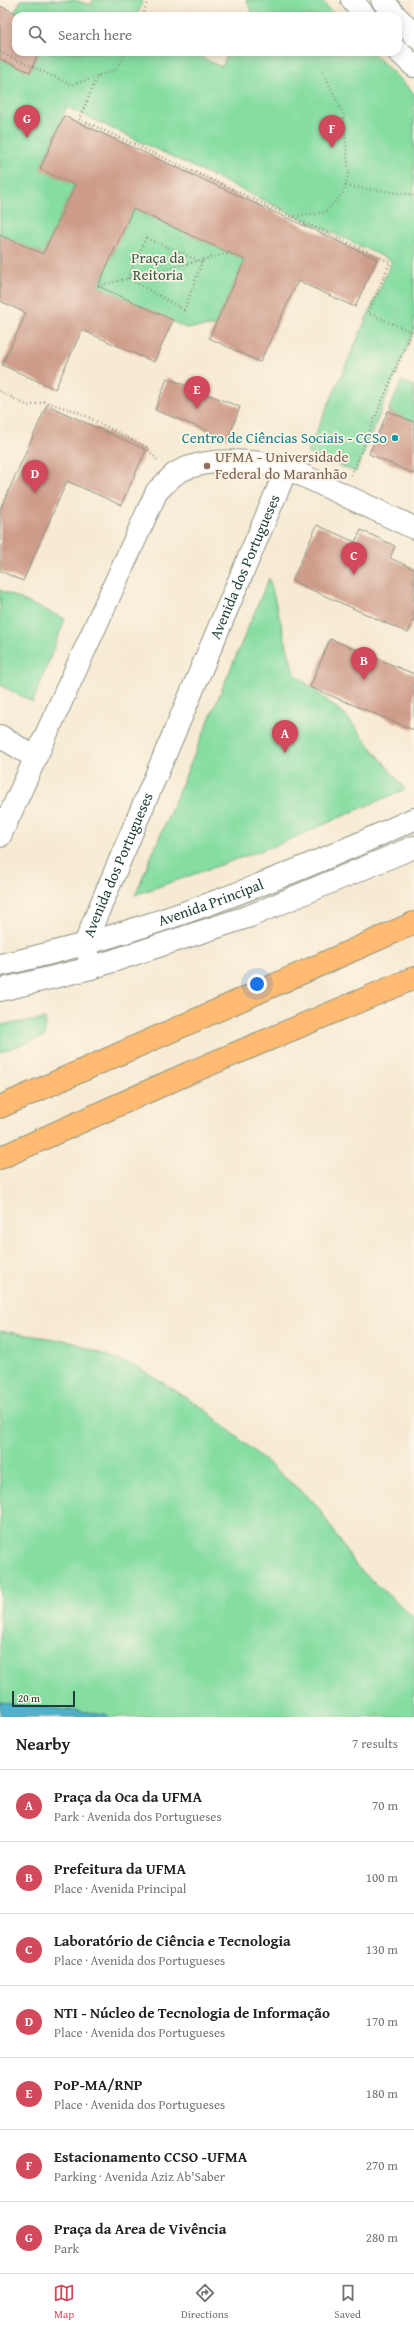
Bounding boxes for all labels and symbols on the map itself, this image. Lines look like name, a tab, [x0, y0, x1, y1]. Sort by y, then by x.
pin: G	[14, 105, 40, 138]
pin: F	[319, 115, 345, 148]
park label: Praça da Reitoria	[131, 247, 185, 285]
pin: E	[184, 376, 210, 409]
place label: Centro de Ciências Sociais - CCSo	[182, 427, 387, 448]
marker: Centro de Ciências Sociais - CCSo	[390, 433, 400, 443]
place label: UFMA - Universidade Federal do Maranhão	[215, 446, 349, 484]
pin: D	[22, 460, 48, 493]
marker: UFMA - Universidade Federal do Maranhão	[202, 461, 212, 471]
street label: Avenida dos Portugueses	[204, 491, 285, 642]
pin: C	[341, 542, 367, 575]
pin: B	[351, 647, 377, 680]
pin: A	[272, 720, 298, 753]
street label: Avenida dos Portugueses	[78, 789, 158, 940]
street label: Avenida Principal	[155, 873, 266, 931]
your location	[247, 974, 267, 994]
scale bar	[12, 1689, 75, 1708]

